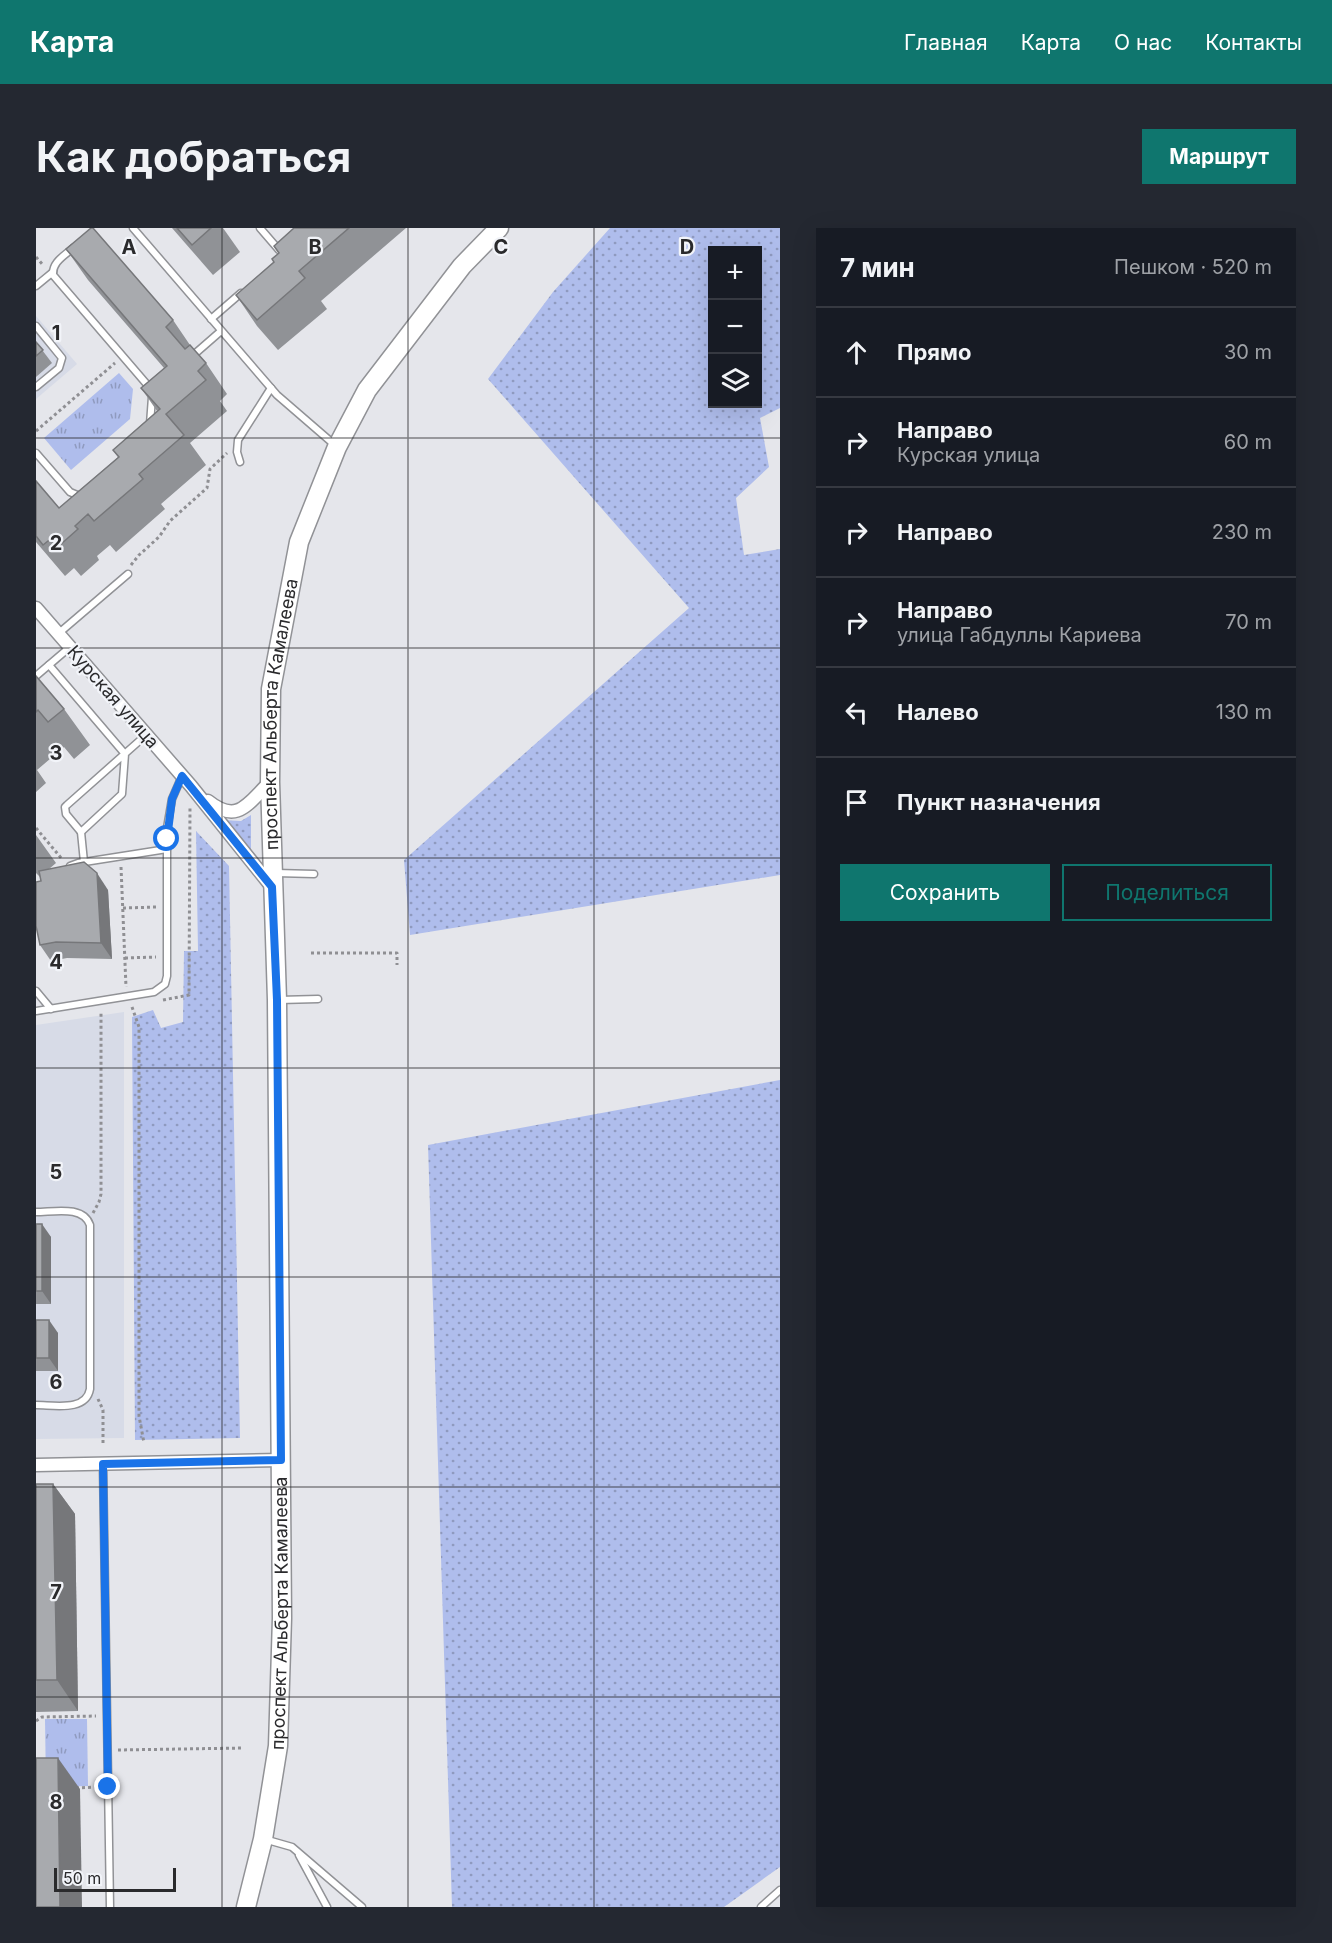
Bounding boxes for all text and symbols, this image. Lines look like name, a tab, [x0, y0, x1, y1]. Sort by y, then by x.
text: Карта	[30, 25, 114, 59]
text: Главная	[904, 30, 988, 55]
text: Карта	[1021, 30, 1081, 55]
text: О нас	[1114, 30, 1172, 55]
text: Контакты	[1205, 30, 1302, 55]
button: Маршрут	[1142, 129, 1296, 184]
text: Как добраться	[36, 131, 351, 182]
text: A	[122, 235, 137, 259]
text: B	[308, 235, 322, 259]
text: C	[494, 235, 508, 259]
text: D	[680, 235, 694, 259]
map controls	[708, 246, 762, 408]
button: +	[708, 246, 762, 300]
text: 7 мин	[840, 252, 915, 283]
text: Пешком · 520 m	[1114, 255, 1272, 279]
button: −	[708, 300, 762, 354]
text: 1	[52, 321, 60, 345]
icon: ahead	[840, 336, 873, 369]
text: Прямо	[897, 339, 971, 365]
text: 30 m	[1224, 340, 1272, 364]
button: layers	[708, 354, 762, 408]
text: Направо	[897, 417, 993, 443]
icon: right	[840, 426, 873, 459]
text: 60 m	[1224, 430, 1272, 454]
text: Курская улица	[897, 443, 1040, 467]
icon: right	[840, 516, 873, 549]
text: Направо	[897, 519, 993, 545]
text: 230 m	[1212, 520, 1272, 544]
text: 2	[50, 531, 62, 555]
street label: проспект Альберта Камалеева	[259, 577, 302, 851]
text: Направо	[897, 597, 993, 623]
icon: right	[840, 606, 873, 639]
text: 70 m	[1225, 610, 1272, 634]
text: улица Габдуллы Кариева	[897, 623, 1142, 647]
street label: Курская улица	[63, 641, 164, 752]
icon: left	[840, 696, 873, 729]
text: Налево	[897, 699, 979, 725]
text: 130 m	[1216, 700, 1272, 724]
text: 3	[50, 741, 62, 765]
icon: arrive	[840, 786, 873, 819]
text: Пункт назначения	[897, 789, 1101, 815]
route start	[153, 825, 179, 851]
button: Сохранить	[840, 864, 1050, 921]
button: Поделиться	[1062, 864, 1272, 921]
text: 4	[49, 950, 63, 974]
text: 5	[50, 1160, 62, 1184]
text: 6	[50, 1370, 63, 1394]
street label: проспект Альберта Камалеева	[267, 1477, 292, 1750]
text: 7	[50, 1580, 62, 1604]
route end	[94, 1773, 120, 1799]
text: 8	[49, 1790, 63, 1814]
scale bar	[54, 1865, 176, 1892]
text: 50 m	[63, 1868, 101, 1888]

